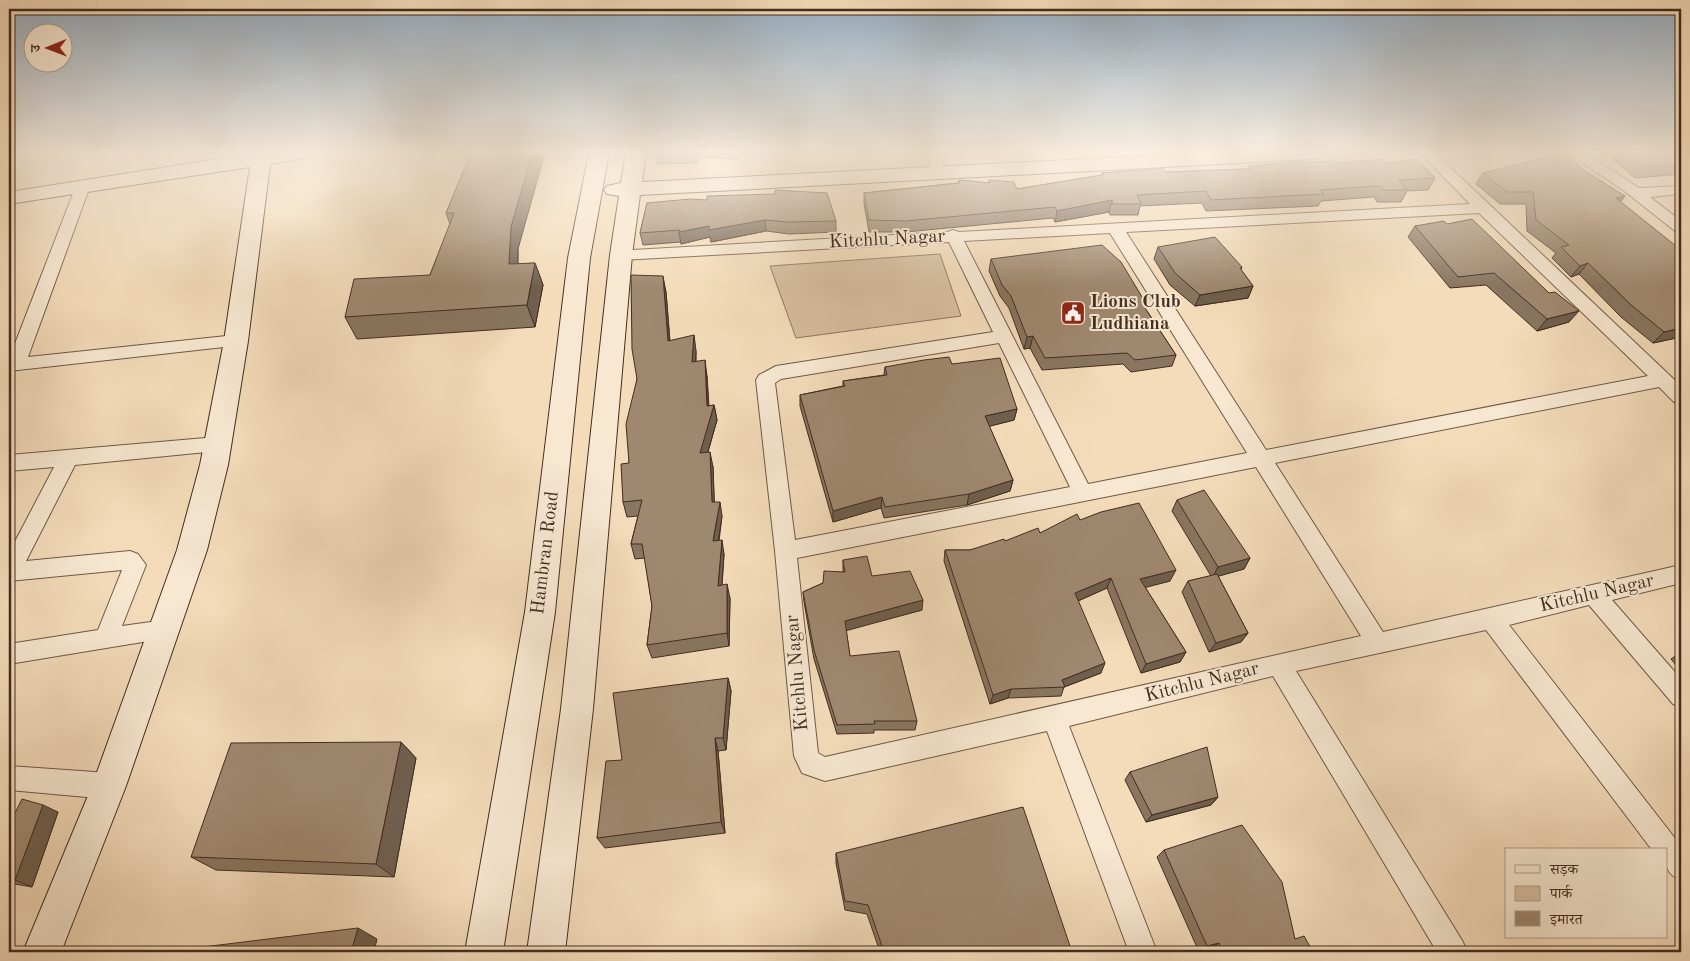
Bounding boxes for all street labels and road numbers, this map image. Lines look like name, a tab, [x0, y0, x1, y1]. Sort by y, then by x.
street label: Kitchlu Nagar	[828, 227, 946, 253]
street label: Hambran Road	[529, 490, 563, 616]
street label: Kitchlu Nagar	[1538, 572, 1656, 616]
street label: Kitchlu Nagar	[783, 614, 813, 732]
street label: Kitchlu Nagar	[1143, 660, 1261, 706]

